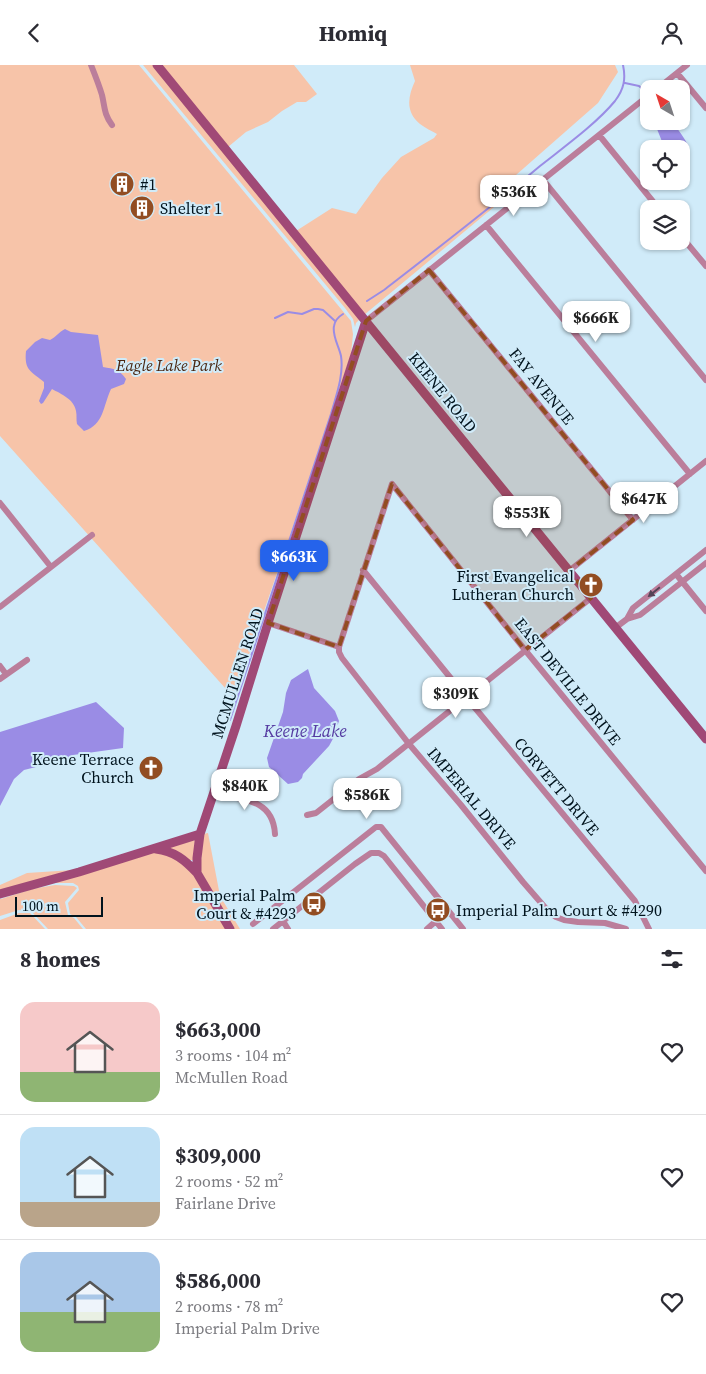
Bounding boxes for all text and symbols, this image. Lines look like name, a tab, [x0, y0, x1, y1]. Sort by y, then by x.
text: Homiq	[319, 18, 387, 48]
icon: back	[20, 19, 48, 47]
icon: person	[658, 19, 686, 47]
north arrow	[640, 80, 690, 130]
map controls	[640, 80, 690, 250]
button: locate	[640, 140, 690, 190]
building icon: #1	[109, 171, 135, 197]
place label: #1	[140, 173, 156, 195]
pin: $536K	[479, 175, 549, 217]
text: $536K	[491, 180, 537, 202]
building icon: Shelter 1	[129, 195, 155, 221]
place label: Shelter 1	[160, 197, 222, 219]
button: layers	[640, 200, 690, 250]
pin: $666K	[561, 301, 631, 343]
text: $666K	[573, 306, 619, 328]
street label: FAY AVENUE	[504, 343, 580, 429]
street label: KEENE ROAD	[404, 347, 482, 437]
park label: Eagle Lake Park	[115, 354, 222, 376]
pin: $647K	[609, 481, 679, 524]
text: $647K	[621, 487, 667, 509]
pin: $553K	[492, 495, 562, 538]
text: $553K	[504, 501, 550, 523]
pin: $663K	[259, 539, 329, 582]
text: $663K	[271, 545, 317, 567]
place label: First Evangelical Lutheran Church	[452, 565, 574, 605]
church icon: First Evangelical Lutheran Church	[578, 572, 604, 598]
one-way arrow	[648, 586, 661, 597]
street label: MCMULLEN ROAD	[206, 605, 268, 741]
street label: EAST DEVILLE DRIVE	[510, 613, 626, 750]
pin: $309K	[421, 677, 491, 719]
text: $309K	[433, 682, 479, 704]
water label: Keene Lake	[262, 718, 347, 743]
street label: CORVETT DRIVE	[510, 732, 605, 840]
street label: IMPERIAL DRIVE	[423, 742, 521, 854]
place label: Keene Terrace Church	[32, 748, 134, 788]
church icon: Keene Terrace Church	[138, 755, 164, 781]
pin: $840K	[210, 769, 280, 811]
text: $840K	[222, 774, 268, 796]
pin: $586K	[332, 777, 402, 820]
text: $586K	[344, 783, 390, 805]
place label: Imperial Palm Court & #4293	[193, 884, 296, 924]
bus stop icon: Imperial Palm Court & #4293	[301, 891, 327, 917]
scale bar	[15, 894, 102, 917]
text: 100 m	[22, 896, 59, 916]
bus stop icon: Imperial Palm Court & #4290	[425, 897, 451, 923]
place label: Imperial Palm Court & #4290	[456, 899, 662, 921]
text: 8 homes	[20, 945, 100, 974]
icon: filters	[658, 945, 686, 973]
text: $663,000	[175, 1015, 261, 1044]
icon: home	[60, 1022, 120, 1082]
icon: heart	[658, 1038, 686, 1066]
text: 3 rooms · 104 m²	[175, 1044, 291, 1066]
text: McMullen Road	[175, 1066, 288, 1088]
text: $309,000	[175, 1141, 261, 1170]
icon: home	[60, 1147, 120, 1207]
icon: heart	[658, 1163, 686, 1191]
text: 2 rooms · 52 m²	[175, 1170, 283, 1192]
text: Fairlane Drive	[175, 1192, 276, 1214]
text: $586,000	[175, 1266, 261, 1295]
icon: home	[60, 1272, 120, 1332]
icon: heart	[658, 1288, 686, 1316]
text: 2 rooms · 78 m²	[175, 1295, 283, 1317]
text: Imperial Palm Drive	[175, 1317, 320, 1339]

